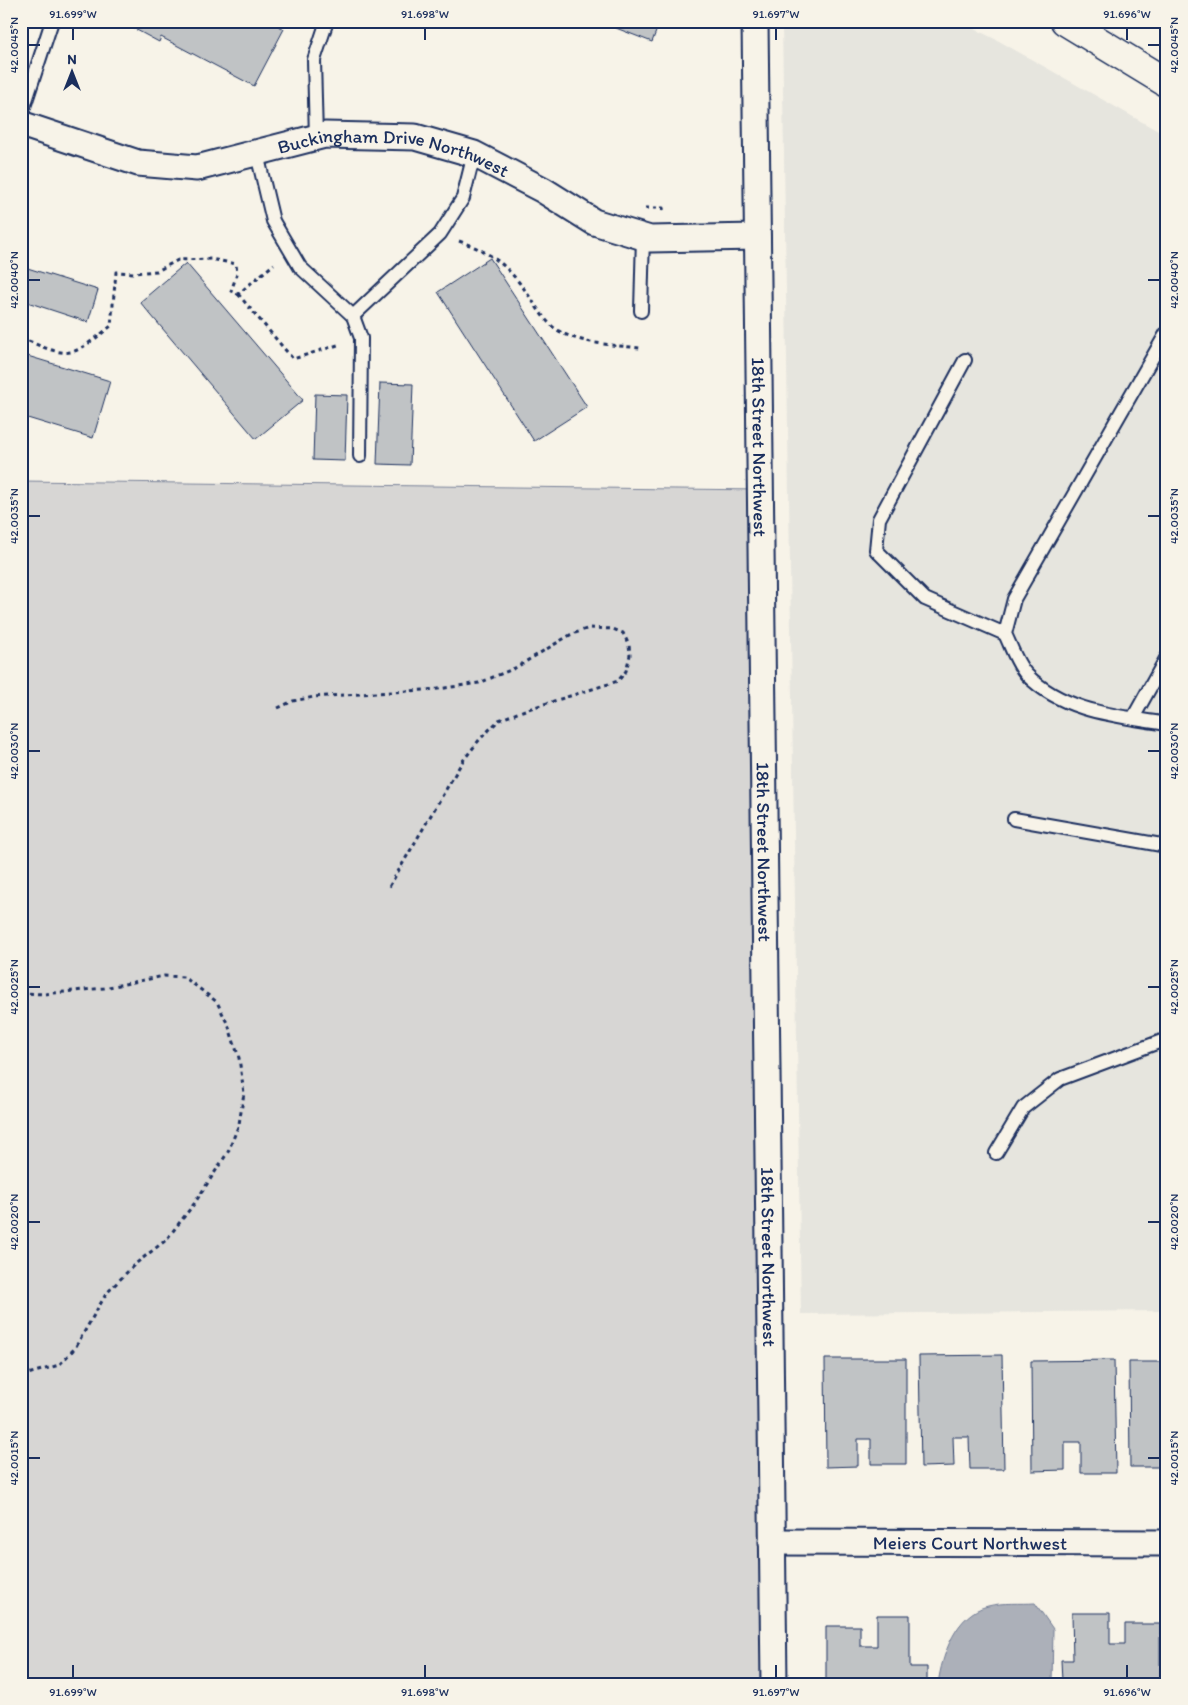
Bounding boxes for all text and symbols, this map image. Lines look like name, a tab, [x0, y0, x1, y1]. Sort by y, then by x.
text: 91.699°W	[49, 7, 97, 21]
text: 91.698°W	[401, 7, 449, 21]
text: 91.697°W	[752, 7, 800, 21]
text: 91.696°W	[1103, 7, 1151, 21]
text: 42.0045°N	[7, 17, 21, 73]
text: 42.0045°N	[1167, 17, 1181, 73]
north arrow	[48, 48, 98, 98]
text: N	[67, 51, 77, 68]
street label: Buckingham Drive Northwest	[275, 123, 513, 182]
text: 42.0040°N	[7, 251, 21, 309]
text: 42.0040°N	[1167, 251, 1181, 309]
street label: 18th Street Northwest	[747, 357, 772, 537]
text: 42.0035°N	[7, 488, 21, 544]
text: 42.0035°N	[1167, 488, 1181, 544]
text: 42.0030°N	[7, 723, 21, 779]
text: 42.0030°N	[1167, 723, 1181, 779]
street label: 18th Street Northwest	[752, 762, 777, 942]
text: 42.0025°N	[7, 959, 21, 1015]
text: 42.0025°N	[1167, 959, 1181, 1015]
street label: 18th Street Northwest	[757, 1167, 782, 1347]
text: 42.0020°N	[7, 1194, 21, 1250]
text: 42.0020°N	[1167, 1194, 1181, 1250]
text: 42.0015°N	[7, 1431, 21, 1485]
text: 42.0015°N	[1167, 1431, 1181, 1485]
street label: Meiers Court Northwest	[873, 1531, 1067, 1554]
text: 91.699°W	[49, 1685, 97, 1699]
text: 91.698°W	[401, 1685, 449, 1699]
text: 91.697°W	[752, 1685, 800, 1699]
text: 91.696°W	[1103, 1685, 1151, 1699]

